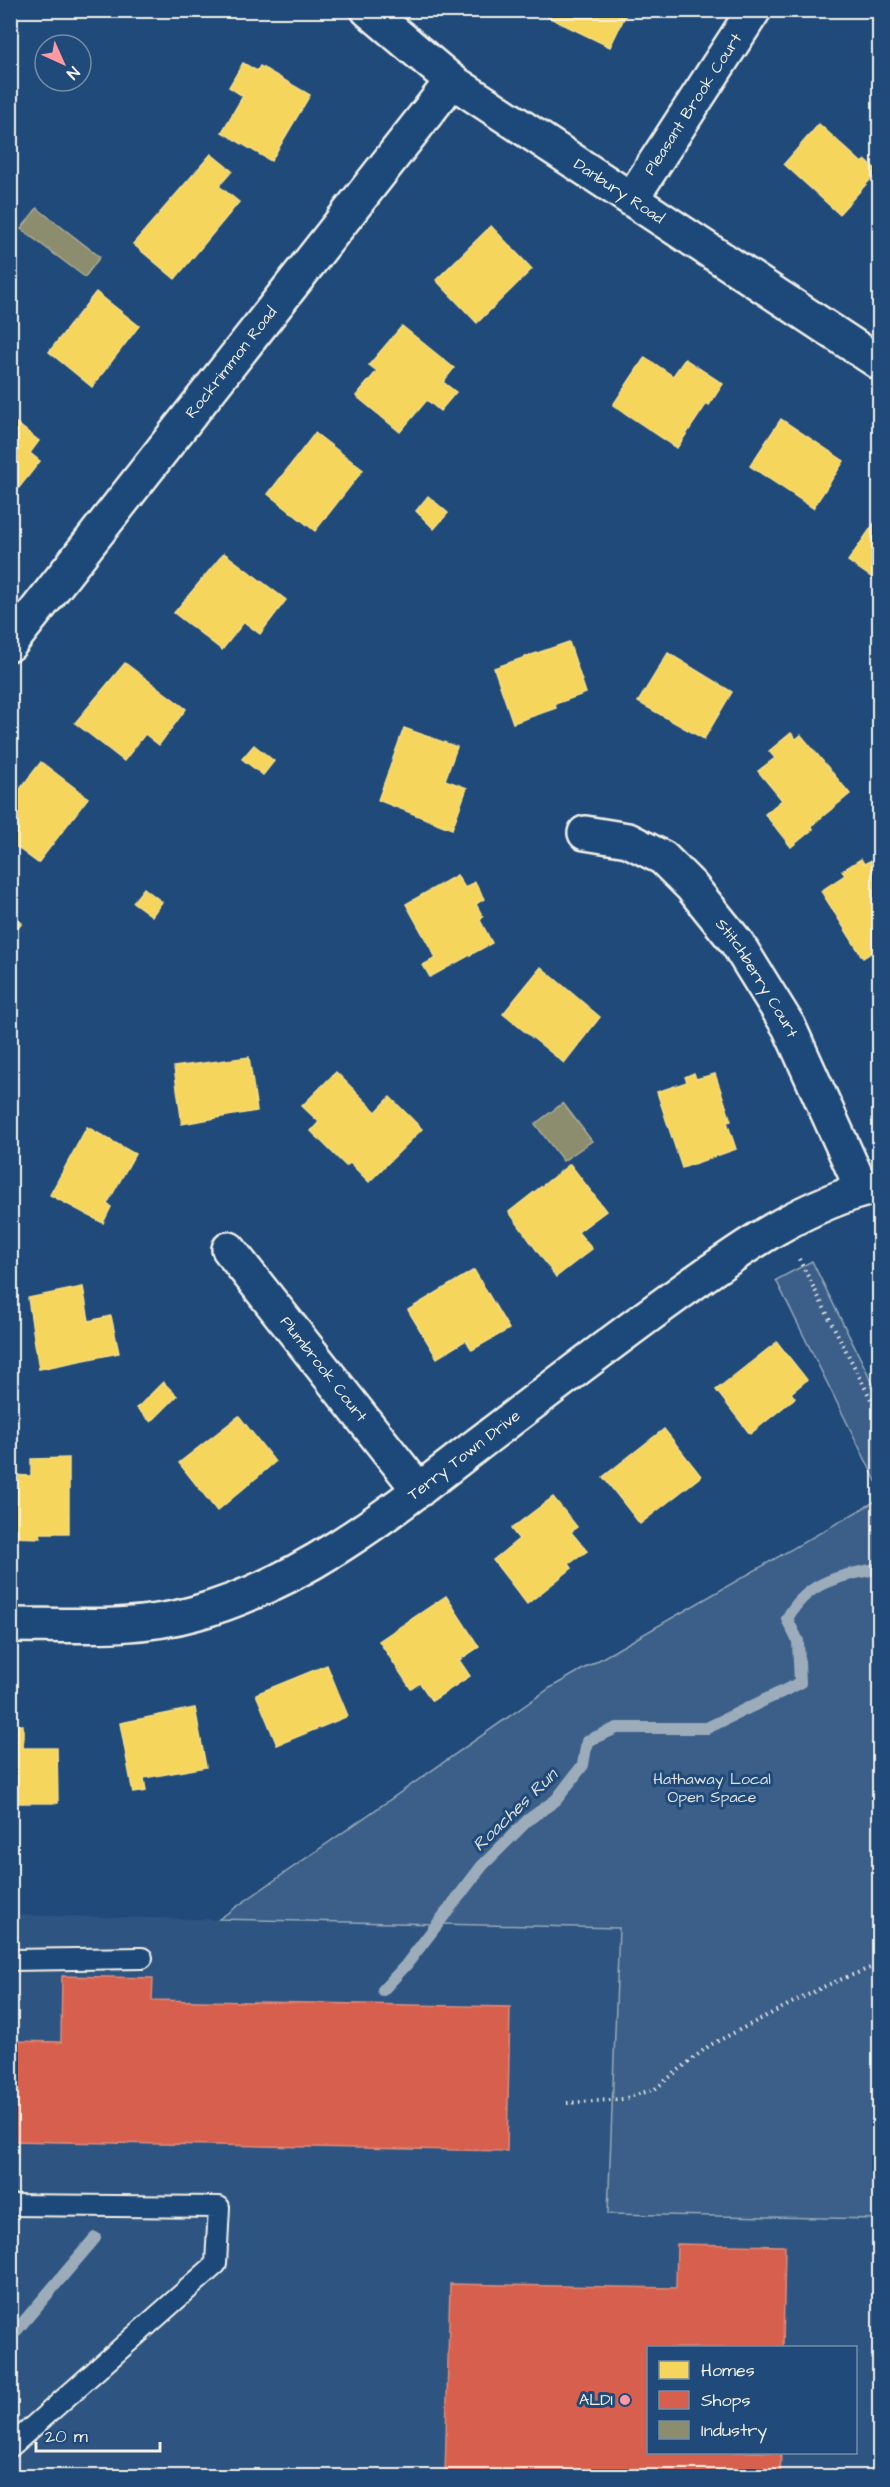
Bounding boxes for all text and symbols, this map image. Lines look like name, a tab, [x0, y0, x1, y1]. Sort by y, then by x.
street label: Pleasant Brook Court	[639, 29, 747, 179]
north arrow	[33, 33, 93, 93]
text: N	[62, 62, 84, 84]
street label: Danbury Road	[569, 153, 669, 229]
street label: Rockrimmon Road	[180, 302, 282, 423]
street label: Stitchberry Court	[710, 914, 804, 1041]
street label: Plumbrook Court	[275, 1312, 373, 1427]
street label: Terry Town Drive	[403, 1405, 525, 1505]
water label: Roaches Run	[467, 1762, 564, 1857]
park label: Hathaway Local Open Space	[653, 1768, 771, 1808]
legend	[647, 2346, 857, 2454]
text: Homes	[701, 2358, 755, 2383]
text: Shops	[701, 2388, 751, 2413]
place label: ALDI	[579, 2389, 613, 2411]
marker: ALDI	[618, 2393, 632, 2407]
scale bar	[36, 2415, 160, 2453]
text: Industry	[701, 2418, 767, 2444]
text: 20 m	[45, 2424, 88, 2449]

